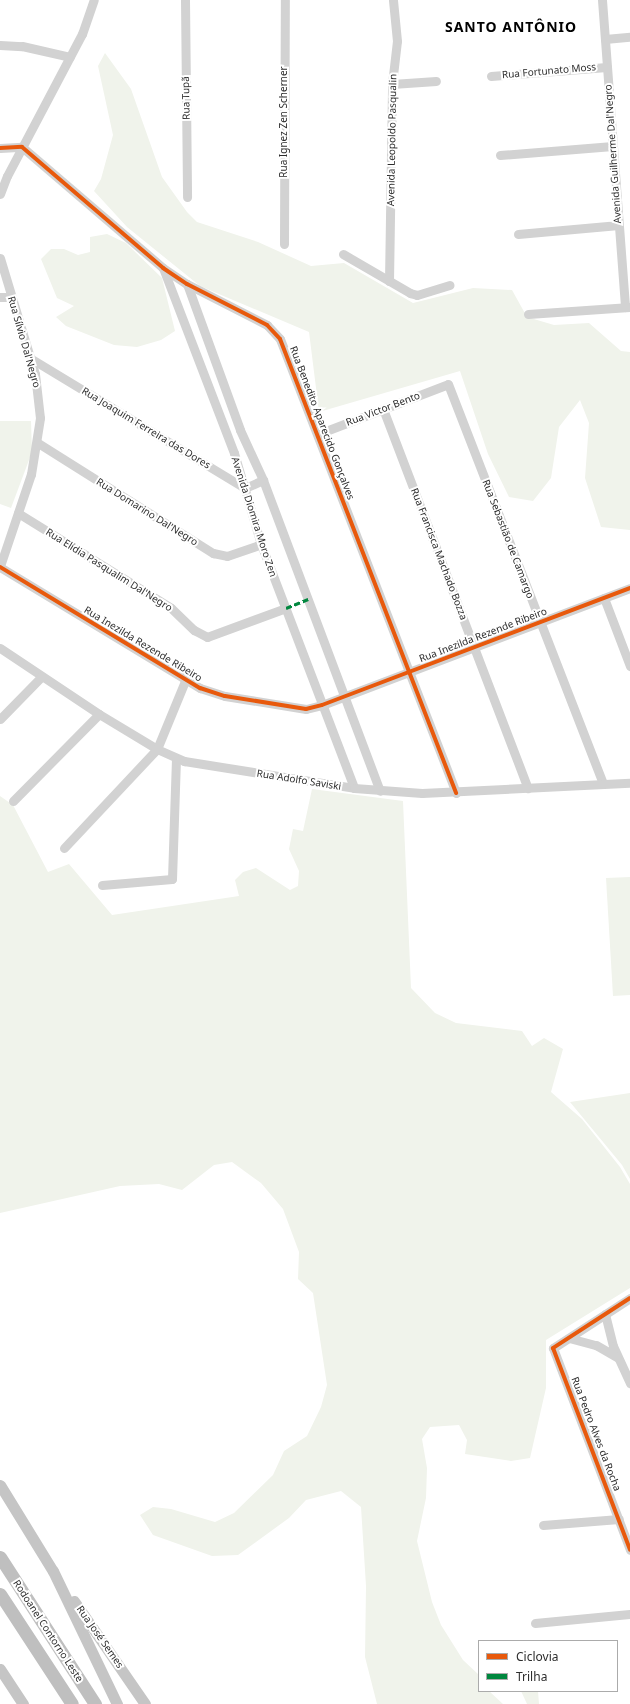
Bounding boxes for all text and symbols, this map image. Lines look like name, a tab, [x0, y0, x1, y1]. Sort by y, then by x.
district label: SANTO ANTÔNIO	[445, 19, 577, 35]
street label: Rua Fortunato Moss	[501, 61, 597, 81]
street label: Rua Ignez Zen Scherner	[278, 66, 290, 178]
street label: Avenida Leopoldo Pasqualin	[385, 74, 399, 206]
street label: Rua Tupã	[180, 76, 192, 120]
street label: Avenida Guilherme Dal'Negro	[602, 84, 624, 224]
street label: Rua Sílvio Dal'Negro	[5, 295, 43, 389]
street label: Rua Benedito Aparecido Gonçalves	[287, 345, 357, 501]
street label: Rua Joaquim Ferreira das Dores	[79, 385, 213, 471]
street label: Rua Victor Bento	[344, 389, 422, 429]
street label: Avenida Diomira Moro Zen	[229, 455, 279, 579]
street label: Rua Domarino Dal'Negro	[94, 476, 200, 548]
street label: Rua Sebastião de Camargo	[480, 478, 536, 600]
street label: Rua Francisca Machado Bozza	[408, 486, 470, 622]
street label: Rua Elídia Pasqualim Dal'Negro	[44, 526, 174, 614]
street label: Rua Inezilda Rezende Ribeiro	[82, 604, 204, 684]
street label: Rua Inezilda Rezende Ribeiro	[417, 605, 549, 665]
street label: Rua Adolfo Saviski	[256, 767, 342, 793]
street label: Rua Pedro Alves da Rocha	[569, 1375, 623, 1493]
street label: Rodoanel Contorno Leste	[11, 1578, 85, 1684]
street label: Rua José Semes	[74, 1604, 126, 1670]
legend	[478, 1640, 618, 1692]
text: Ciclovia	[516, 1648, 558, 1665]
text: Trilha	[516, 1668, 547, 1685]

